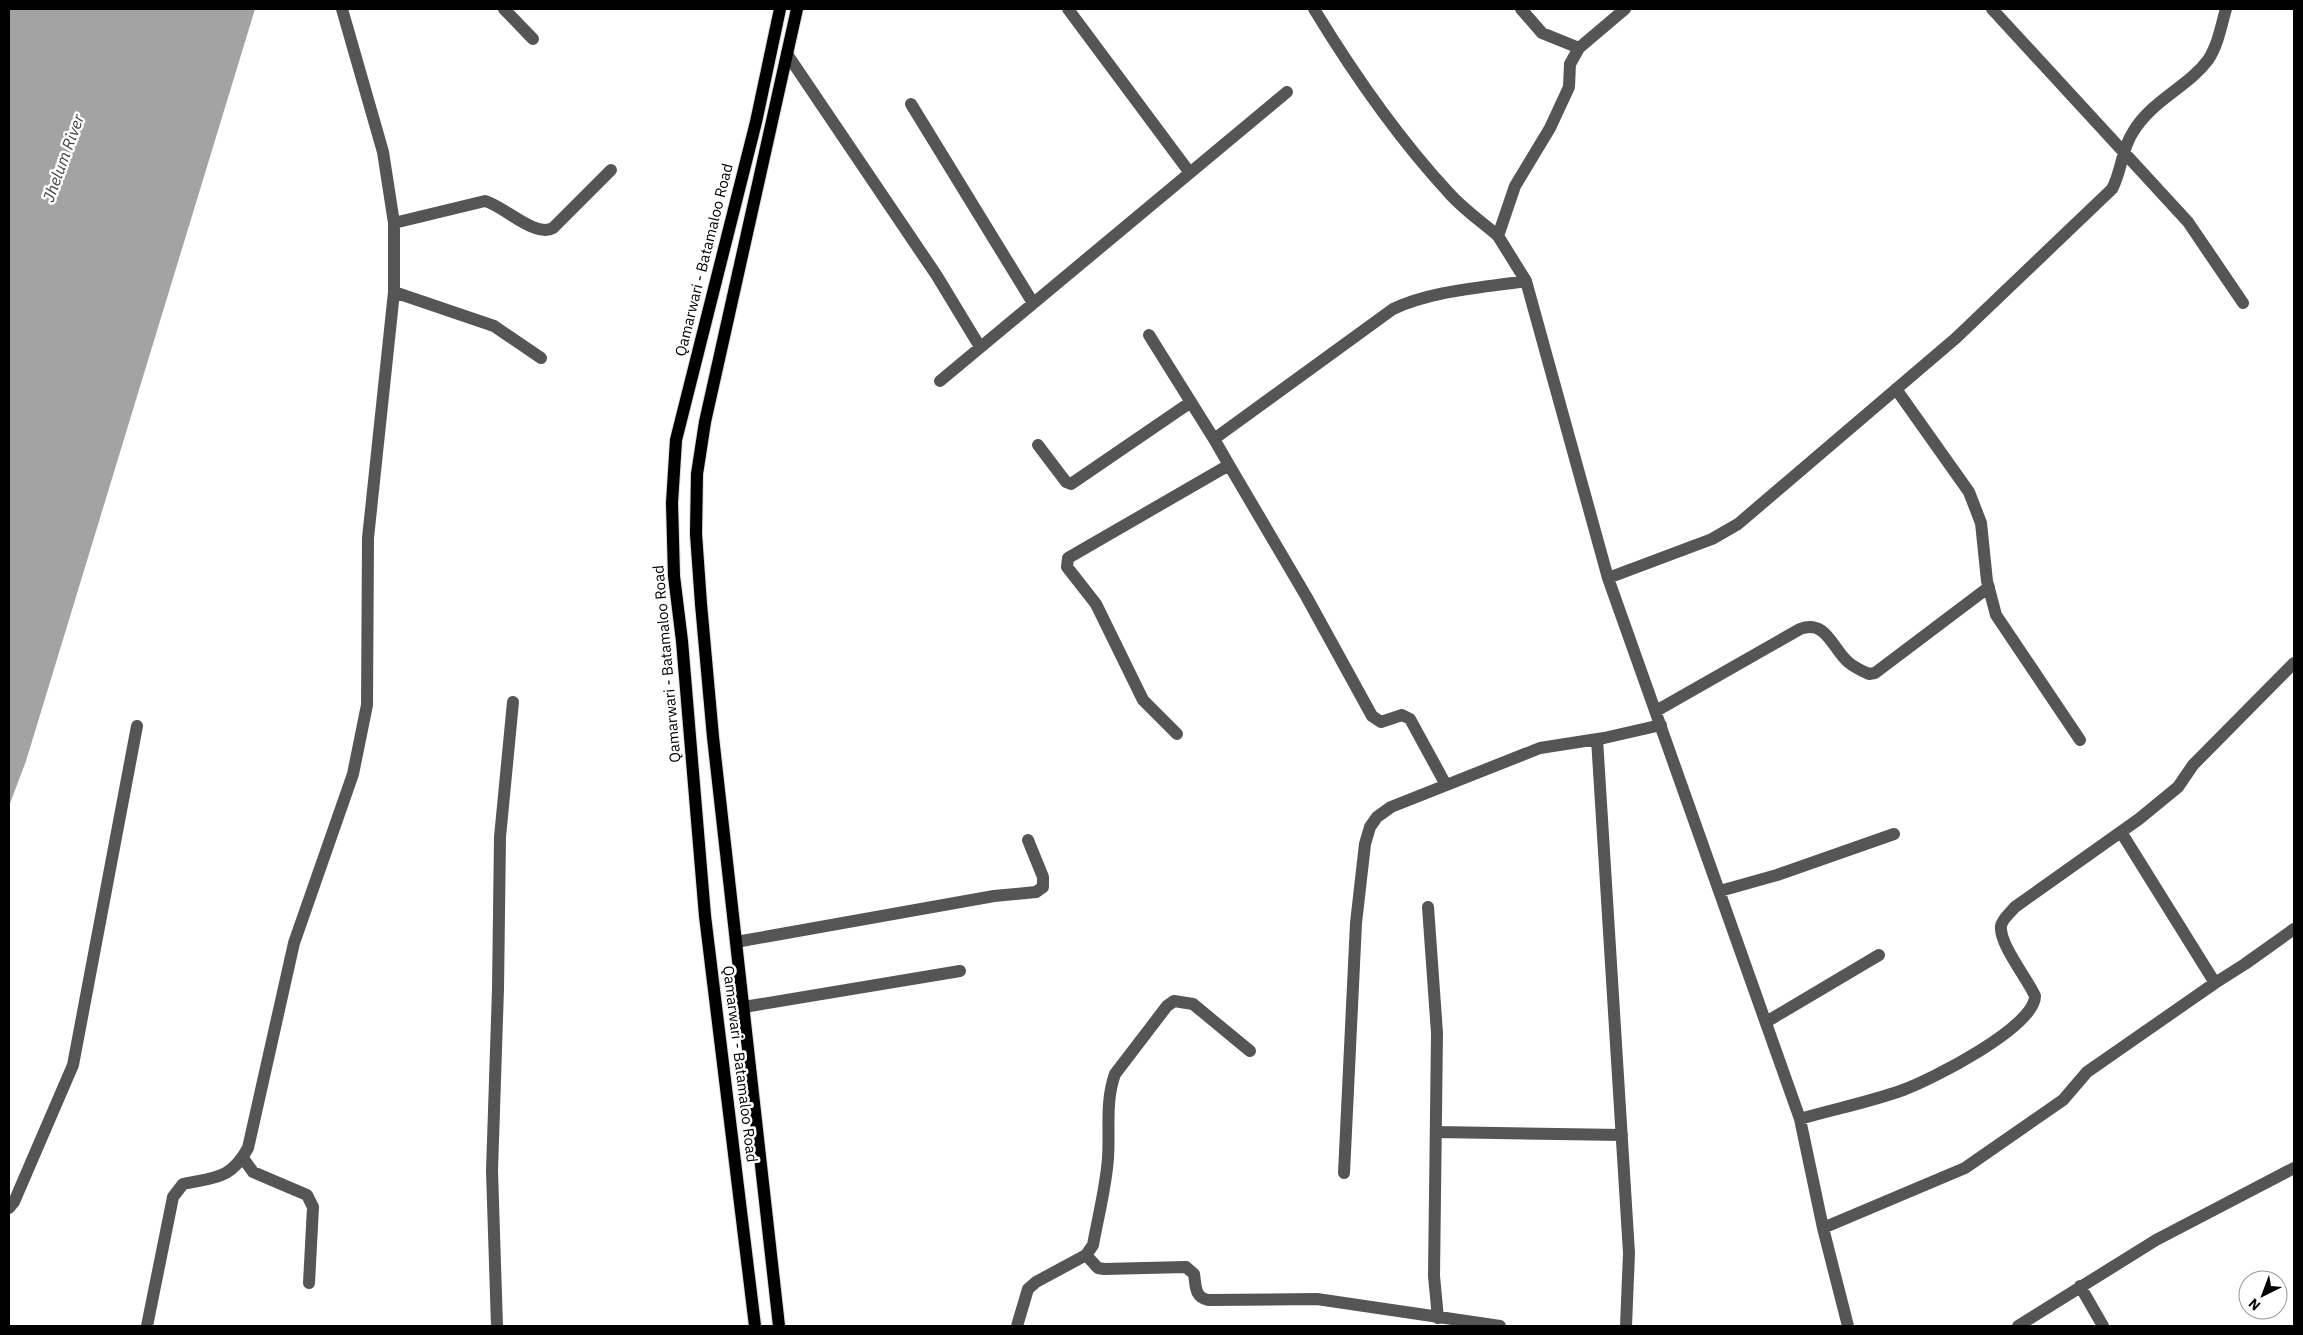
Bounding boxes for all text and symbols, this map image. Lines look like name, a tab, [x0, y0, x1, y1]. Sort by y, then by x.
water label: Jhelum River	[38, 110, 88, 204]
street label: Qamarwari - Batamaloo Road	[670, 161, 737, 358]
street label: Qamarwari - Batamaloo Road	[648, 565, 685, 764]
street label: Qamarwari - Batamaloo Road	[719, 964, 762, 1163]
north arrow	[2238, 1270, 2288, 1320]
text: N	[2245, 1295, 2264, 1315]

